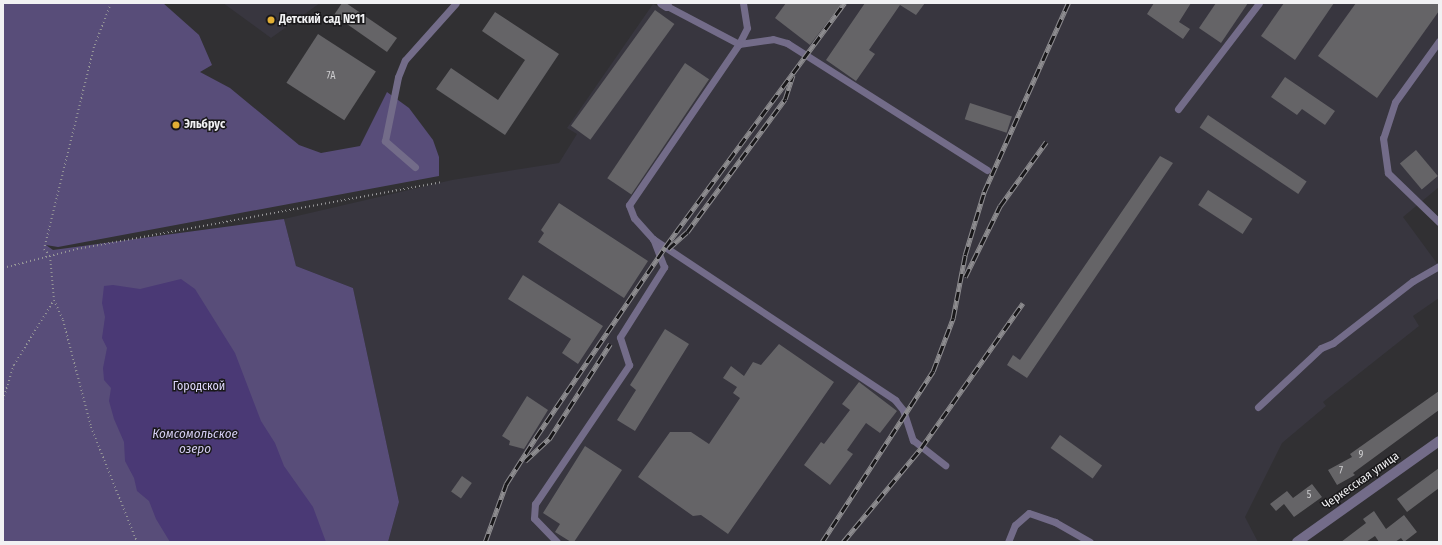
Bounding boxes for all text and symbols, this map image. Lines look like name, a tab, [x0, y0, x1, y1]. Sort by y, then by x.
place label: Детский сад №11	[279, 13, 365, 27]
marker: Детский сад №11	[266, 15, 276, 25]
house number: 7А	[326, 71, 336, 83]
place label: Эльбрус	[184, 118, 225, 132]
marker: Эльбрус	[171, 120, 181, 130]
park label: Городской	[173, 380, 225, 394]
water label: Комсомольское озеро	[152, 427, 238, 458]
street label: Черкесская улица	[1320, 449, 1402, 513]
house number: 9	[1359, 450, 1363, 462]
house number: 7	[1339, 466, 1343, 478]
house number: 5	[1307, 490, 1311, 502]

